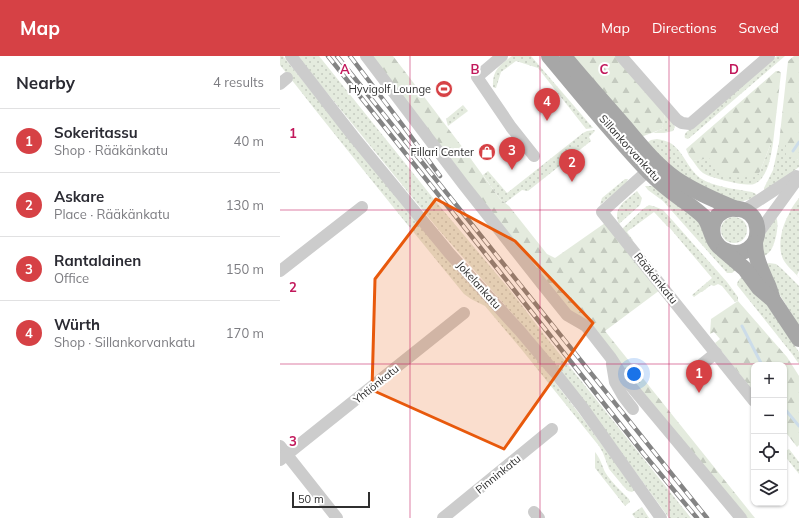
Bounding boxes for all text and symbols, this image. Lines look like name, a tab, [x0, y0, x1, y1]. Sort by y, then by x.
text: Map	[20, 16, 60, 40]
text: Map	[601, 19, 630, 37]
text: Directions	[652, 19, 717, 37]
text: Saved	[739, 19, 779, 37]
text: A	[340, 61, 350, 77]
text: B	[471, 61, 480, 77]
text: C	[600, 61, 609, 77]
text: D	[729, 61, 739, 77]
text: Nearby	[16, 72, 75, 93]
text: 4 results	[213, 74, 264, 90]
sports icon: Hyvigolf Lounge	[434, 79, 454, 99]
place label: Hyvigolf Lounge	[348, 82, 431, 96]
pin: 4	[534, 88, 560, 121]
street label: Sillankorvankatu	[596, 112, 664, 184]
text: Sokeritassu	[54, 123, 138, 142]
text: 1	[289, 125, 297, 141]
text: 1	[25, 133, 33, 149]
text: 40 m	[234, 133, 264, 149]
pin: 3	[499, 137, 525, 170]
text: Shop · Rääkänkatu	[54, 142, 168, 158]
shop icon: Fillari Center	[477, 142, 497, 162]
place label: Fillari Center	[411, 145, 474, 159]
pin: 2	[559, 149, 585, 182]
text: Askare	[54, 187, 104, 206]
text: 2	[25, 197, 33, 213]
text: 130 m	[226, 197, 264, 213]
text: Place · Rääkänkatu	[54, 206, 170, 222]
street label: Rääkänkatu	[631, 250, 681, 306]
text: Rantalainen	[54, 251, 141, 270]
street label: Jokelankatu	[454, 258, 504, 312]
text: 3	[25, 261, 33, 277]
text: 150 m	[226, 261, 264, 277]
text: Office	[54, 270, 89, 286]
text: 2	[289, 279, 297, 295]
text: Würth	[54, 315, 100, 334]
text: 4	[25, 325, 33, 341]
text: 170 m	[226, 325, 264, 341]
text: Shop · Sillankorvankatu	[54, 334, 195, 350]
pin: 1	[686, 360, 712, 393]
street label: Yhtiönkatu	[350, 361, 402, 407]
map controls	[751, 362, 787, 506]
button: +	[751, 362, 787, 398]
your location	[624, 364, 644, 384]
button: −	[751, 398, 787, 434]
text: 3	[289, 433, 297, 449]
button: locate	[751, 434, 787, 470]
street label: Pinninkatu	[473, 452, 523, 496]
button: layers	[751, 470, 787, 506]
scale bar	[292, 490, 370, 509]
text: 50 m	[298, 492, 324, 506]

